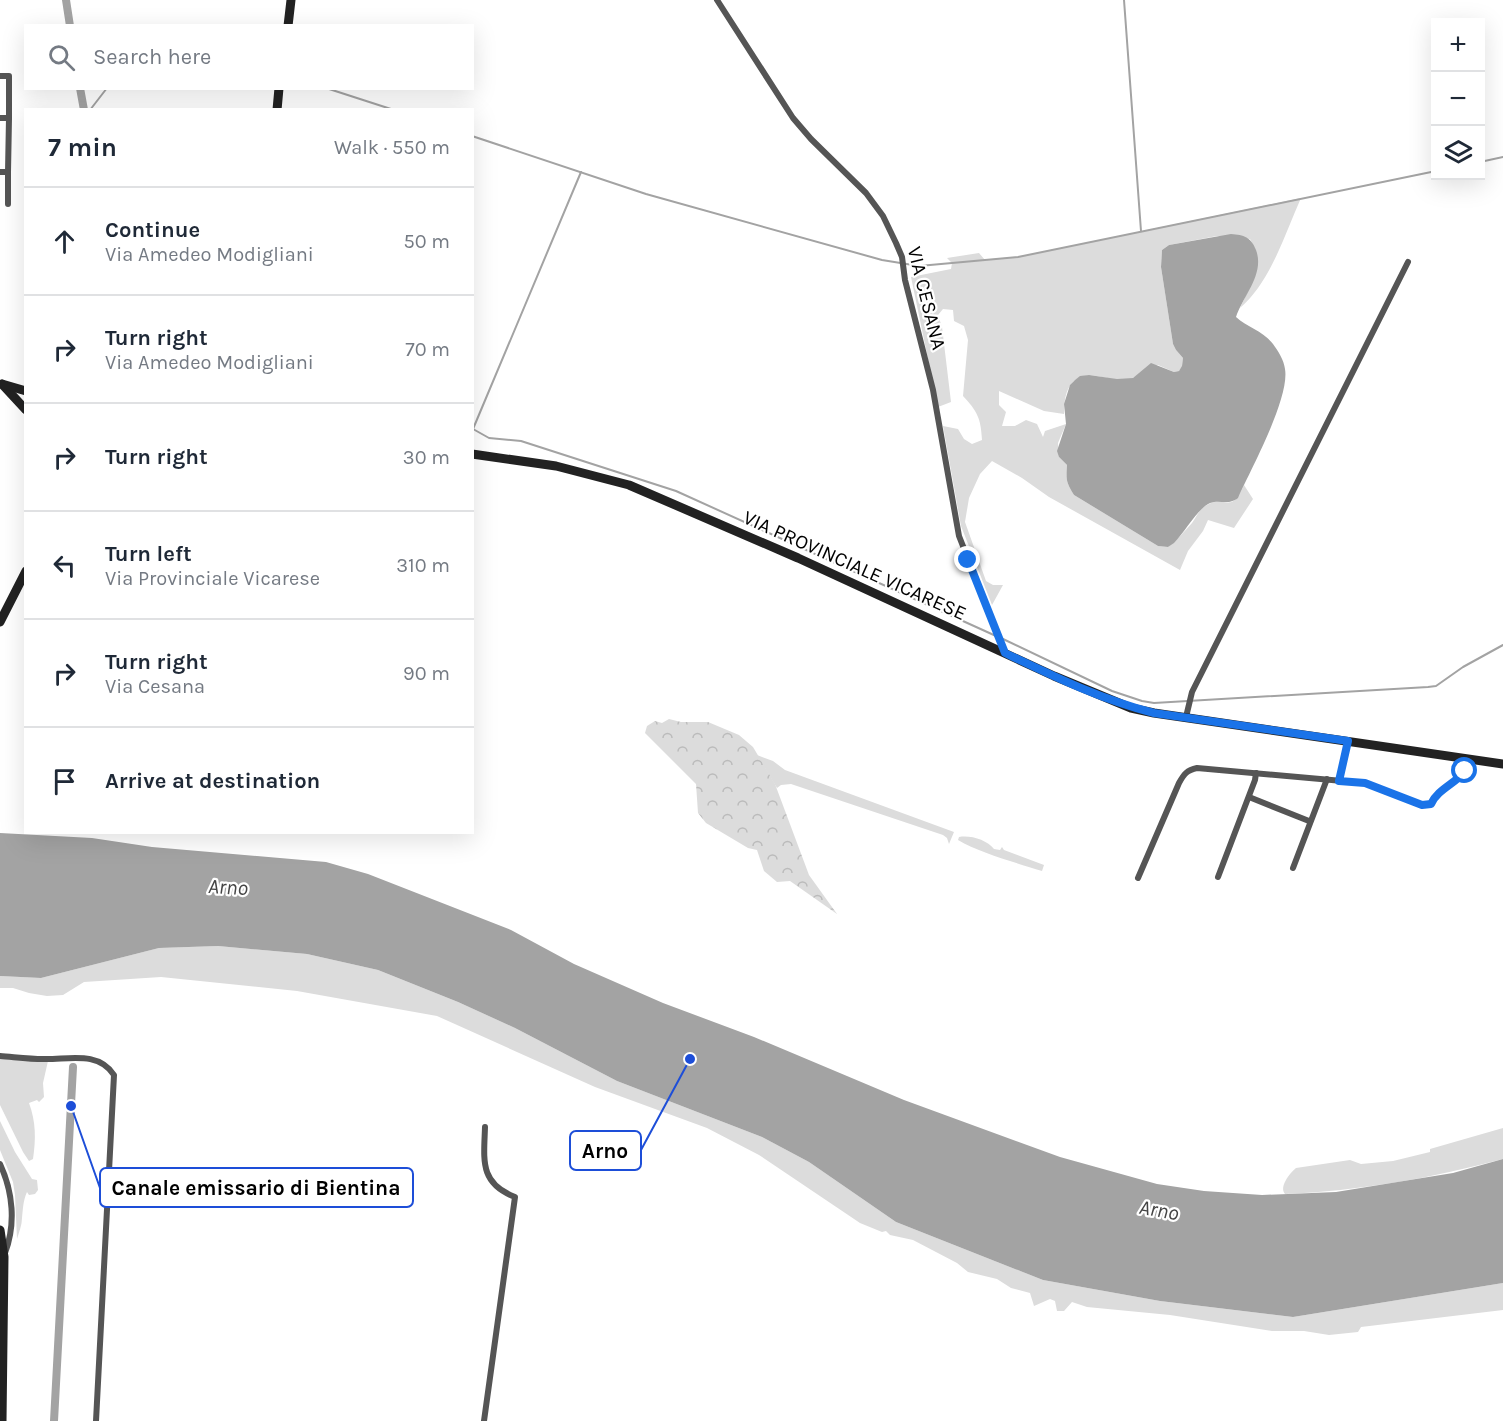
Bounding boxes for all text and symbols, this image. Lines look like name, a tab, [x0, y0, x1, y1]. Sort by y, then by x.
map controls	[1431, 18, 1485, 180]
button: +	[1431, 18, 1485, 72]
search box	[24, 24, 474, 90]
icon: search	[45, 41, 78, 74]
text: Search here	[93, 44, 211, 70]
button: −	[1431, 72, 1485, 126]
button: layers	[1431, 126, 1485, 180]
text: 7 min	[48, 132, 117, 163]
text: Walk · 550 m	[334, 136, 450, 159]
text: Continue	[105, 217, 200, 243]
icon: ahead	[48, 225, 81, 258]
text: 50 m	[403, 230, 450, 253]
text: Via Amedeo Modigliani	[105, 243, 314, 266]
street label: VIA CESANA	[903, 244, 950, 352]
text: Turn right	[105, 325, 208, 351]
icon: right	[48, 333, 81, 366]
text: 70 m	[405, 338, 450, 361]
text: Via Amedeo Modigliani	[105, 351, 314, 374]
icon: right	[48, 441, 81, 474]
text: Turn right	[105, 444, 208, 470]
text: 30 m	[403, 446, 450, 469]
street label: VIA PROVINCIALE VICARESE	[740, 506, 970, 625]
text: Turn left	[105, 541, 192, 567]
route end	[954, 546, 980, 572]
icon: left	[48, 549, 81, 582]
text: 310 m	[396, 554, 450, 577]
text: Via Provinciale Vicarese	[105, 567, 320, 590]
text: Turn right	[105, 649, 208, 675]
icon: right	[48, 657, 81, 690]
text: 90 m	[403, 662, 450, 685]
text: Via Cesana	[105, 675, 205, 698]
route start	[1451, 757, 1477, 783]
icon: arrive	[48, 765, 81, 798]
text: Arrive at destination	[105, 768, 320, 794]
water label: Arno	[208, 874, 249, 900]
callout: Arno	[570, 1131, 641, 1170]
text: Arno	[582, 1139, 628, 1163]
callout: Canale emissario di Bientina	[100, 1168, 413, 1207]
text: Canale emissario di Bientina	[112, 1176, 400, 1200]
water label: Arno	[1137, 1195, 1181, 1225]

